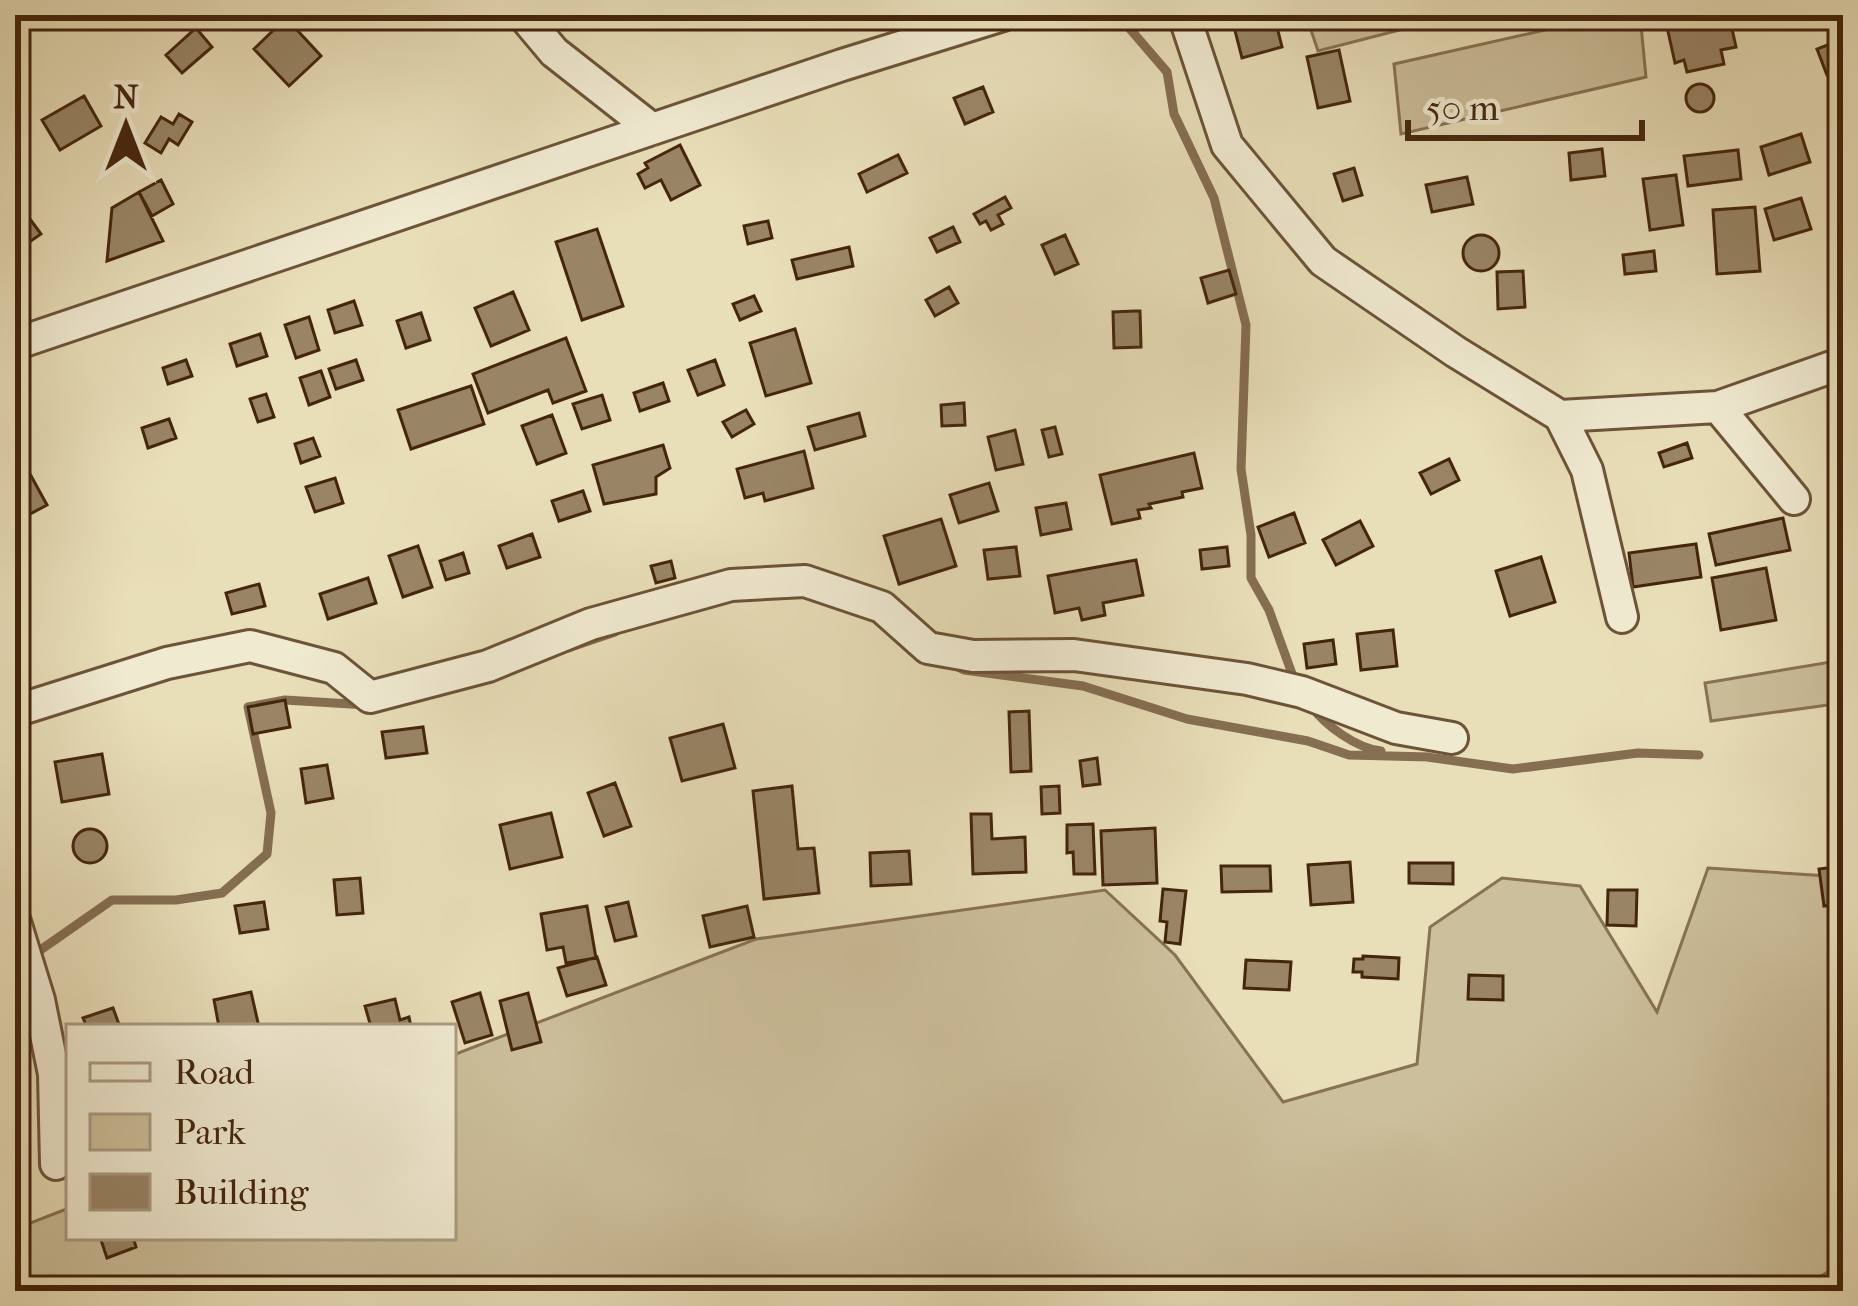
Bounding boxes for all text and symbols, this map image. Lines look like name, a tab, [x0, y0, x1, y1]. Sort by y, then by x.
north arrow	[66, 66, 186, 186]
scale bar	[1408, 66, 1642, 140]
text: N	[113, 78, 139, 117]
text: 50 m	[1426, 87, 1499, 129]
legend	[66, 1024, 456, 1240]
text: Road	[174, 1051, 255, 1093]
text: Park	[174, 1111, 246, 1153]
text: Building	[174, 1171, 309, 1213]

